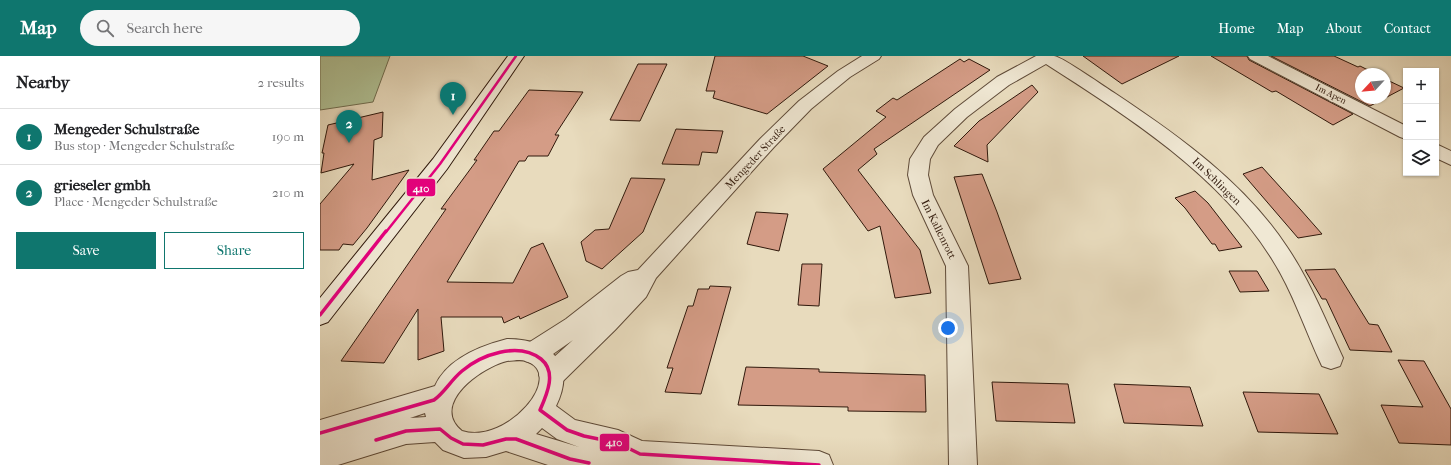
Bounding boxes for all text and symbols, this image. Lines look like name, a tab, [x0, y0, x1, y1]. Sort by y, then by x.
search box	[80, 10, 360, 46]
text: Map	[20, 17, 56, 39]
icon: search	[94, 17, 116, 39]
text: Search here	[126, 19, 203, 37]
text: Home	[1218, 20, 1255, 37]
text: Map	[1277, 20, 1304, 37]
text: About	[1326, 20, 1362, 37]
text: Contact	[1384, 20, 1431, 37]
north arrow	[1355, 68, 1391, 104]
map controls	[1403, 68, 1439, 176]
button: +	[1403, 68, 1439, 104]
text: Nearby	[16, 72, 70, 92]
text: 2 results	[258, 75, 304, 90]
pin: 1	[440, 82, 466, 115]
street label: Im Apen	[1314, 82, 1349, 106]
button: −	[1403, 104, 1439, 140]
pin: 2	[336, 110, 362, 143]
text: Mengeder Schulstraße	[54, 120, 199, 138]
street label: Mengeder Straße	[723, 122, 789, 192]
text: 1	[27, 129, 31, 144]
text: 190 m	[272, 129, 304, 144]
text: Bus stop · Mengeder Schulstraße	[54, 138, 235, 153]
button: layers	[1403, 140, 1439, 176]
street label: Im Schlingen	[1190, 155, 1244, 208]
text: grieseler gmbh	[54, 176, 151, 194]
line badge: 410	[406, 178, 436, 197]
text: 410	[412, 182, 429, 195]
text: 2	[26, 185, 32, 200]
text: 210 m	[272, 185, 304, 200]
text: Place · Mengeder Schulstraße	[54, 194, 218, 209]
street label: Im Kallenrott	[918, 197, 959, 261]
button: Save	[16, 232, 156, 269]
button: Share	[164, 232, 304, 269]
your location	[938, 318, 958, 338]
line badge: 410	[599, 433, 630, 452]
text: 410	[605, 436, 622, 449]

